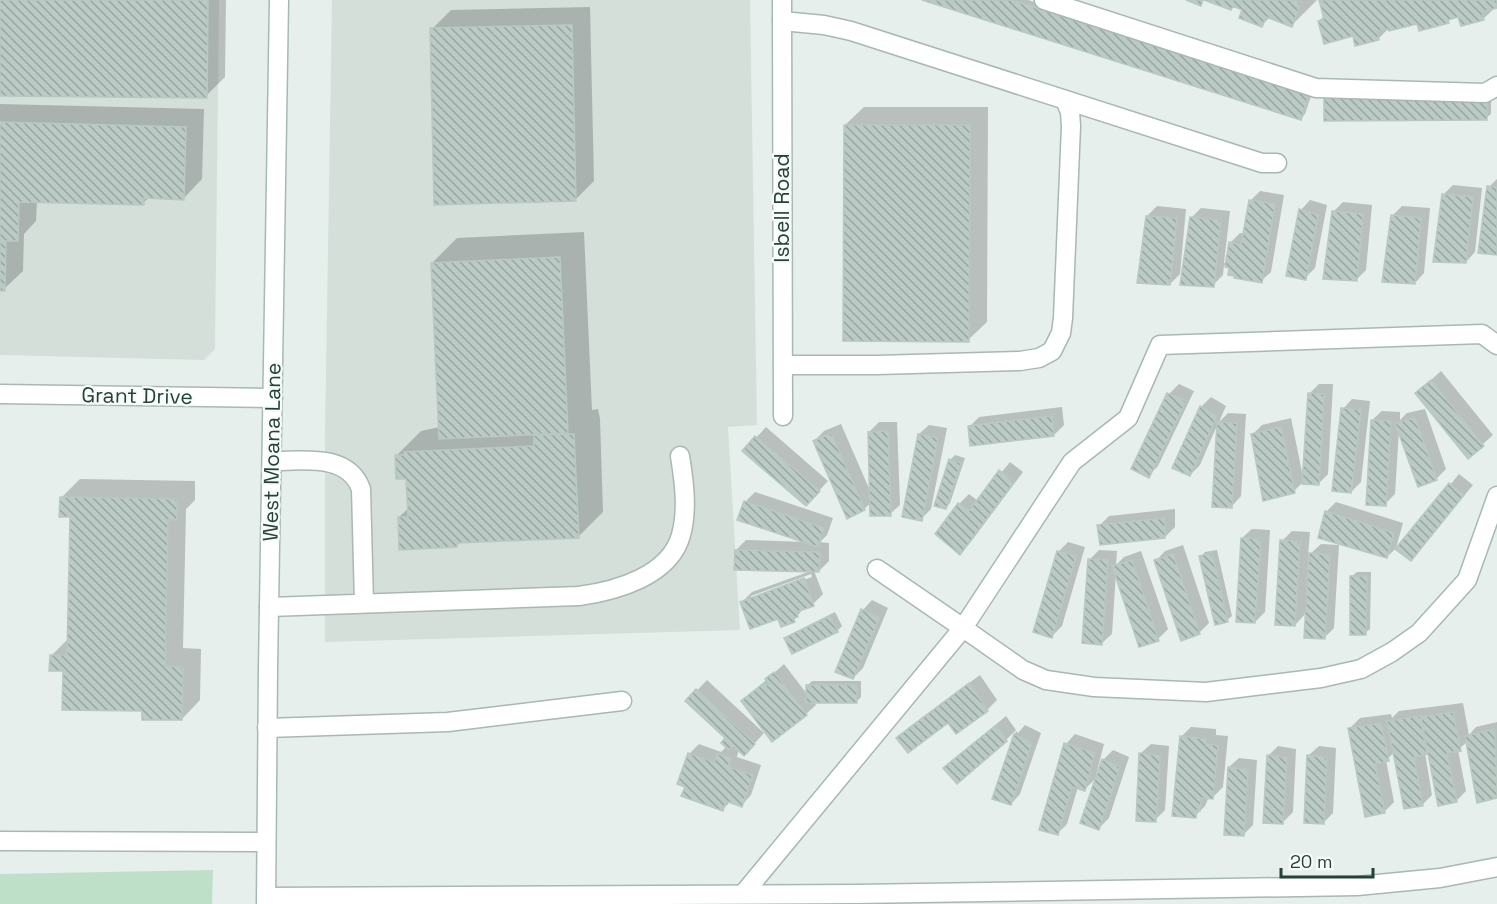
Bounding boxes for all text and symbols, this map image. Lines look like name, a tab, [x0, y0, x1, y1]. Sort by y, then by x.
street label: Isbell Road	[768, 153, 795, 263]
street label: West Moana Lane	[256, 362, 287, 542]
street label: Grant Drive	[81, 381, 193, 410]
scale bar	[1281, 841, 1372, 879]
text: 20 m	[1290, 850, 1333, 873]

